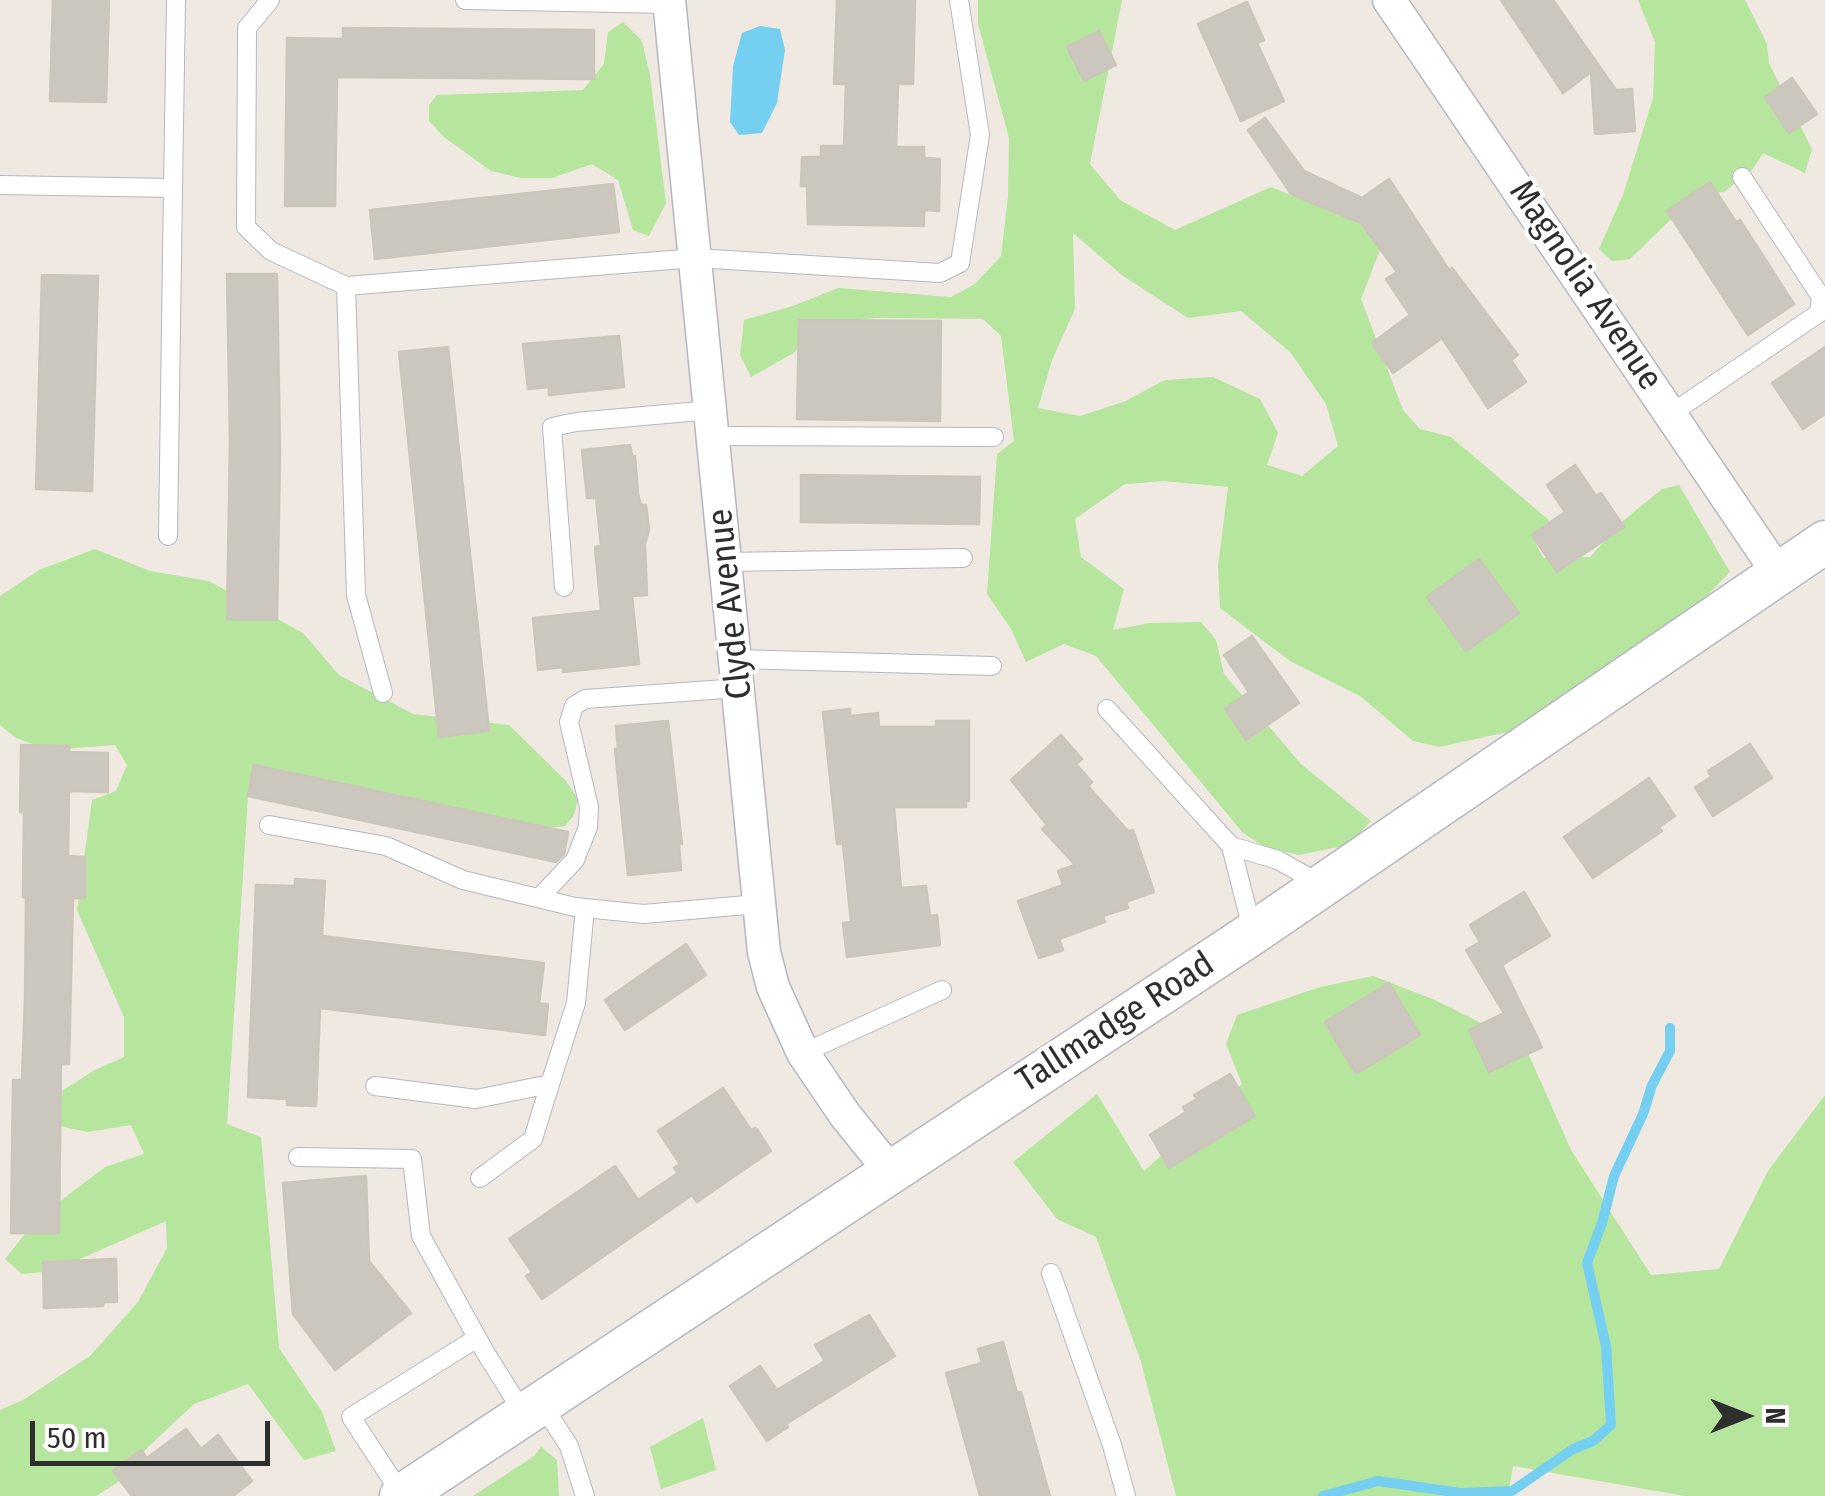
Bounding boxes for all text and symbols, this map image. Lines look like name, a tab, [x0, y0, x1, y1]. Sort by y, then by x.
street label: Magnolia Avenue	[1499, 173, 1671, 399]
street label: Clyde Avenue	[700, 507, 762, 701]
street label: Tallmadge Road	[1010, 944, 1222, 1102]
north arrow	[1695, 1366, 1795, 1466]
scale bar	[35, 1401, 275, 1463]
text: N	[1759, 1408, 1792, 1424]
text: 50 m	[47, 1420, 107, 1456]

